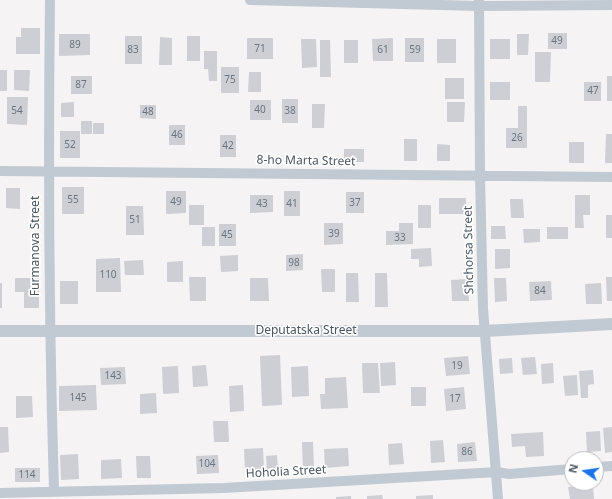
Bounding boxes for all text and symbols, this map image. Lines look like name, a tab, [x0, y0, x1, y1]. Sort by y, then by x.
house number: 49	[551, 35, 563, 47]
house number: 89	[69, 39, 81, 51]
house number: 71	[254, 43, 266, 55]
house number: 83	[127, 44, 139, 56]
house number: 61	[377, 44, 389, 56]
house number: 59	[409, 44, 421, 56]
house number: 75	[224, 74, 236, 86]
house number: 87	[75, 79, 87, 91]
house number: 47	[587, 85, 599, 97]
house number: 40	[254, 104, 266, 116]
house number: 54	[11, 105, 23, 117]
house number: 38	[284, 105, 296, 117]
house number: 48	[142, 106, 154, 118]
house number: 46	[171, 129, 183, 141]
house number: 26	[511, 132, 523, 144]
house number: 52	[64, 139, 76, 151]
house number: 42	[222, 140, 234, 152]
street label: 8-ho Marta Street	[256, 153, 356, 169]
house number: 55	[67, 194, 79, 206]
street label: Furmanova Street	[29, 196, 43, 296]
house number: 49	[170, 196, 182, 208]
house number: 37	[349, 197, 361, 209]
house number: 43	[256, 198, 268, 210]
house number: 41	[286, 198, 298, 210]
street label: Shchorsa Street	[461, 206, 477, 294]
house number: 51	[129, 214, 141, 226]
house number: 39	[328, 228, 340, 240]
house number: 45	[221, 229, 233, 241]
house number: 33	[394, 232, 406, 244]
house number: 98	[288, 257, 300, 269]
house number: 110	[99, 269, 117, 281]
house number: 84	[534, 285, 546, 297]
street label: Deputatska Street	[255, 324, 357, 338]
house number: 19	[451, 360, 463, 372]
house number: 143	[104, 370, 122, 382]
house number: 145	[69, 392, 87, 404]
house number: 17	[449, 393, 461, 405]
house number: 86	[461, 446, 473, 458]
north arrow	[564, 451, 604, 491]
house number: 104	[198, 458, 216, 470]
text: N	[564, 462, 581, 474]
street label: Hoholia Street	[245, 463, 327, 481]
house number: 114	[18, 469, 36, 481]

